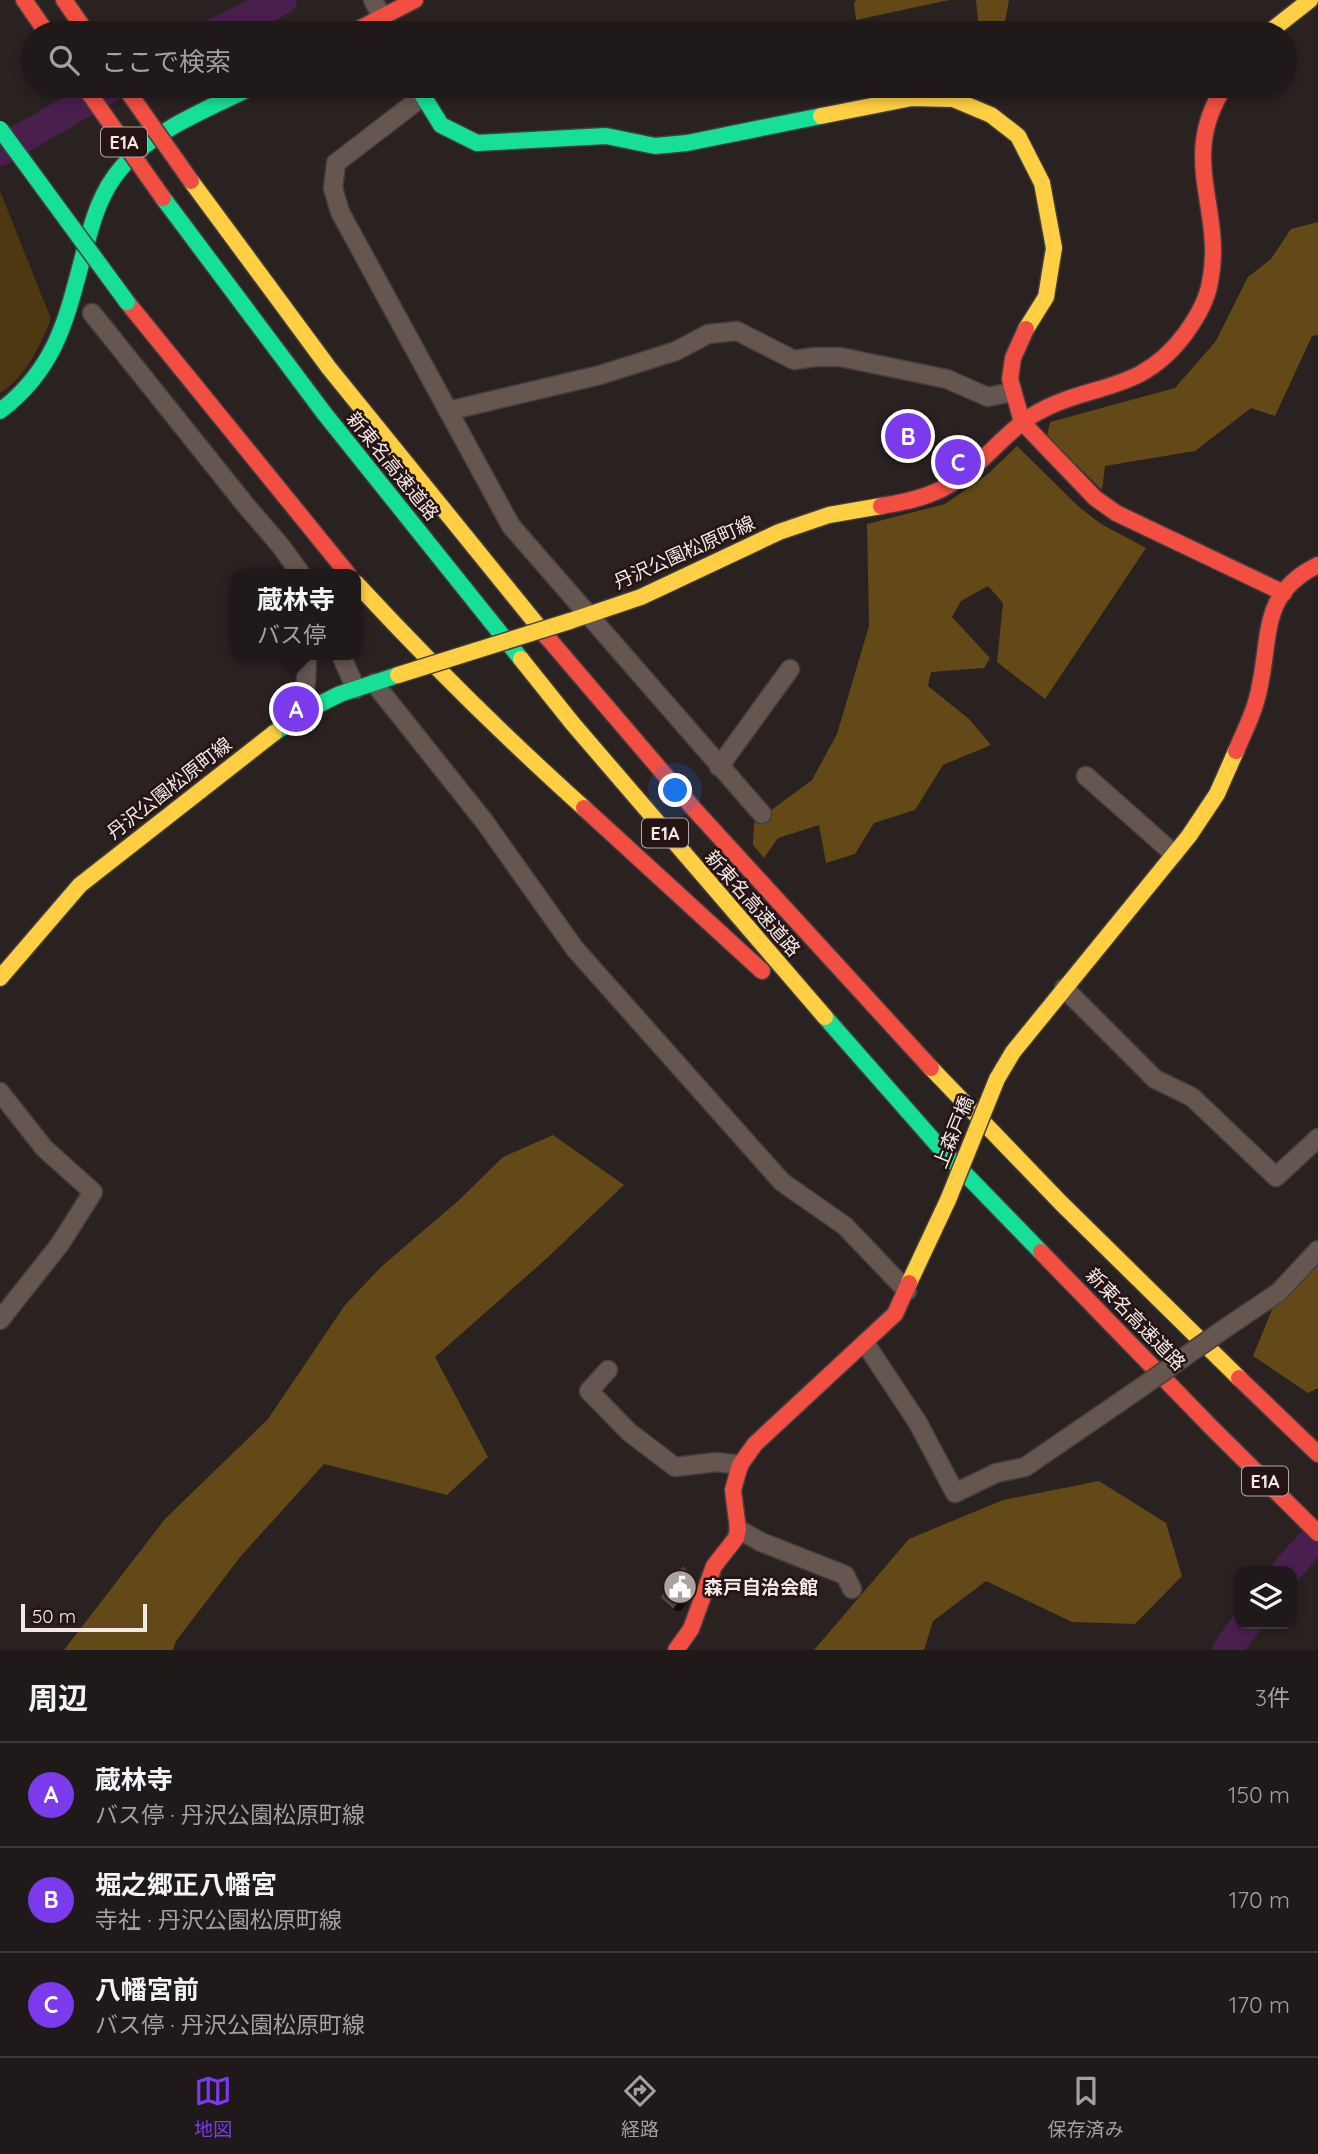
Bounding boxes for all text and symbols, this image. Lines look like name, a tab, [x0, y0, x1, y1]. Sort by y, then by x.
search box	[21, 21, 1297, 98]
icon: search	[45, 41, 83, 79]
text: ここで検索	[101, 45, 231, 78]
road number: E1A	[101, 127, 147, 156]
street label: 新東名高速道路	[342, 407, 444, 525]
pin: B	[885, 410, 931, 462]
pin: C	[935, 436, 981, 488]
street label: 丹沢公園松原町線	[610, 510, 758, 594]
popup	[231, 569, 361, 660]
text: 蔵林寺	[257, 583, 335, 616]
text: バス停	[257, 620, 326, 649]
pin: A	[273, 683, 319, 735]
street label: 丹沢公園松原町線	[102, 732, 236, 844]
your location	[658, 773, 692, 807]
road number: E1A	[642, 818, 688, 848]
street label: 新東名高速道路	[700, 845, 806, 961]
street label: 上森戸橋	[928, 1092, 978, 1172]
street label: 新東名高速道路	[1081, 1263, 1191, 1375]
road number: E1A	[1242, 1466, 1288, 1496]
map controls	[1234, 1566, 1297, 1629]
button: layers	[1234, 1566, 1297, 1629]
public building icon: 森戸自治会館	[661, 1568, 699, 1606]
place label: 森戸自治会館	[704, 1575, 818, 1599]
scale bar	[21, 1601, 147, 1633]
text: 50 m	[32, 1604, 76, 1628]
text: 周辺	[28, 1679, 88, 1717]
text: 3件	[1255, 1683, 1290, 1712]
text: 蔵林寺	[95, 1763, 173, 1796]
text: A	[44, 1780, 58, 1809]
text: 150 m	[1228, 1780, 1290, 1809]
text: バス停 · 丹沢公園松原町線	[95, 1800, 365, 1829]
text: 堀之郷正八幡宮	[95, 1868, 277, 1901]
text: B	[43, 1885, 59, 1914]
text: 170 m	[1229, 1885, 1290, 1914]
text: 寺社 · 丹沢公園松原町線	[95, 1905, 342, 1934]
text: 八幡宮前	[95, 1973, 199, 2006]
text: C	[44, 1990, 58, 2019]
text: 170 m	[1229, 1990, 1290, 2019]
text: バス停 · 丹沢公園松原町線	[95, 2010, 365, 2039]
tab: 地図	[194, 2072, 232, 2141]
tab: 経路	[621, 2072, 659, 2141]
tab: 保存済み	[1048, 2072, 1124, 2141]

